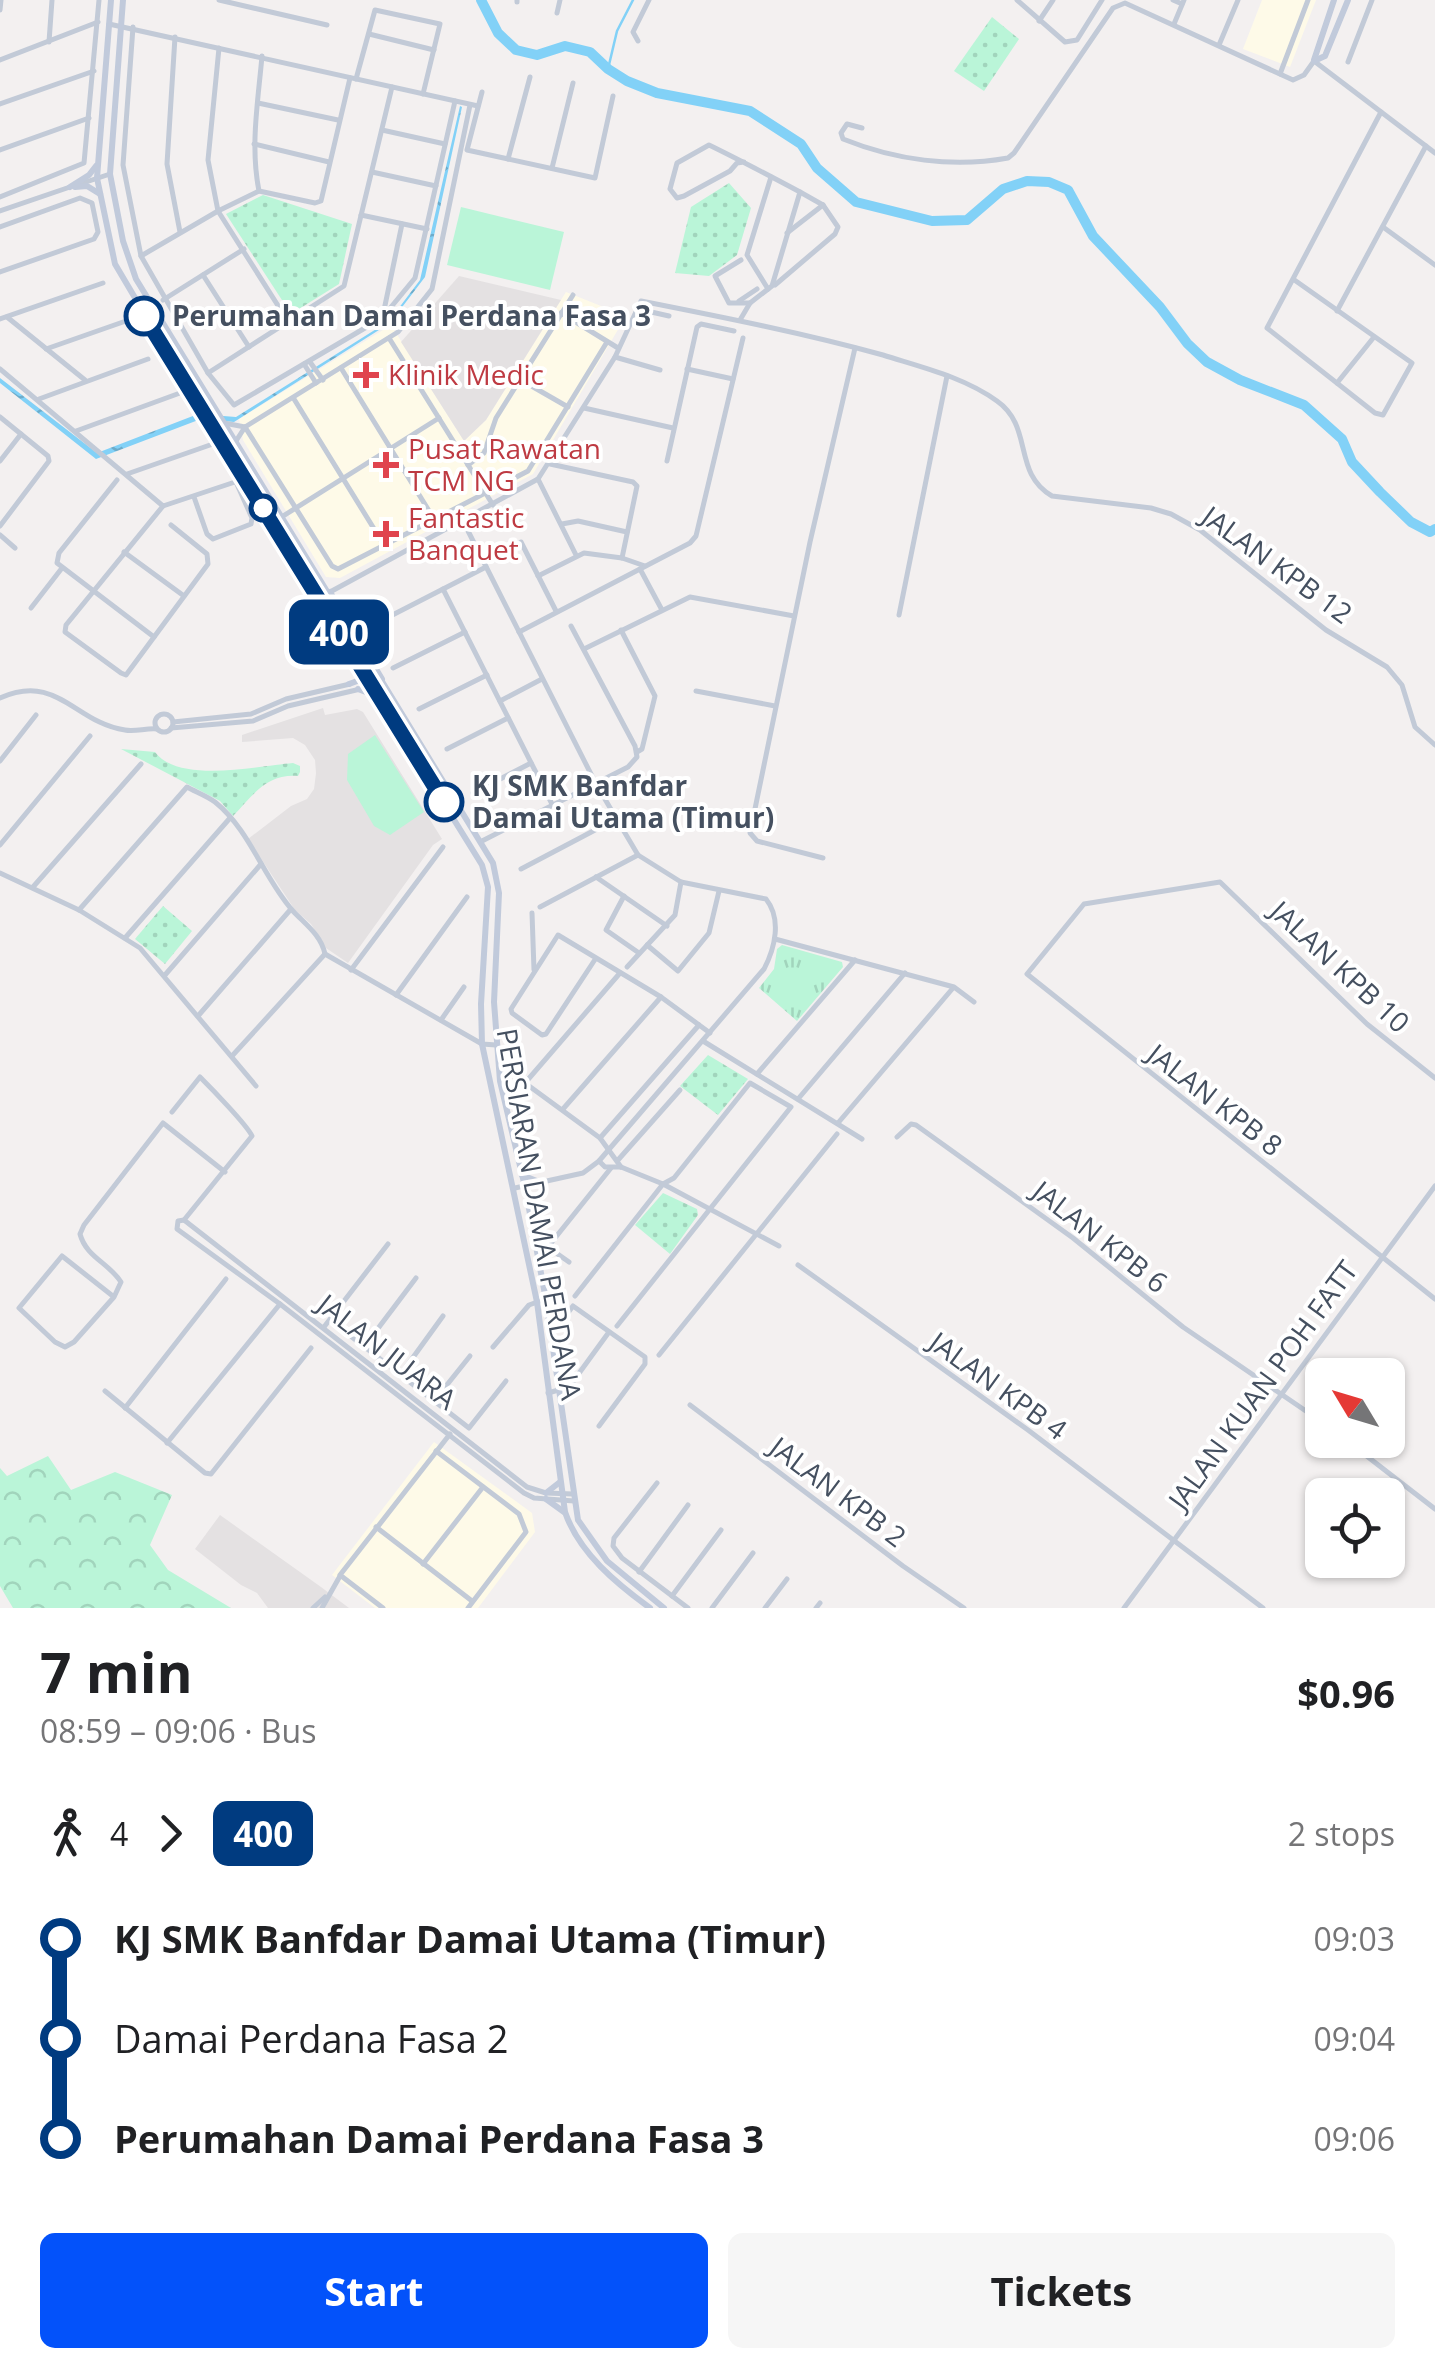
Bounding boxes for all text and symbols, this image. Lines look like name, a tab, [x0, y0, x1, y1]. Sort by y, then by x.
place label: Perumahan Damai Perdana Fasa 3	[172, 296, 651, 334]
marker: Perumahan Damai Perdana Fasa 3	[125, 297, 163, 335]
place label: Klinik Medic	[388, 355, 544, 393]
marker: Klinik Medic	[353, 362, 379, 388]
place label: Pusat Rawatan TCM NG	[408, 429, 601, 499]
marker: Pusat Rawatan TCM NG	[373, 452, 399, 478]
unlabelled marker	[250, 495, 276, 521]
street label: JALAN KPB 12	[1192, 495, 1360, 632]
place label: Fantastic Banquet	[408, 498, 525, 568]
marker: Fantastic Banquet	[373, 521, 399, 547]
line badge: 400	[282, 600, 396, 664]
text: 400	[309, 609, 369, 656]
place label: KJ SMK Banfdar Damai Utama (Timur)	[472, 766, 774, 836]
marker: KJ SMK Banfdar Damai Utama (Timur)	[425, 783, 463, 821]
street label: JALAN KPB 10	[1261, 890, 1418, 1041]
street label: PERSIARAN DAMAI PERDANA	[489, 1025, 591, 1403]
street label: JALAN KPB 8	[1138, 1033, 1291, 1164]
street label: JALAN KPB 6	[1023, 1170, 1176, 1301]
street label: JALAN KUAN POH FATT	[1157, 1252, 1366, 1519]
street label: JALAN JUARA	[308, 1283, 465, 1418]
street label: JALAN KPB 4	[920, 1321, 1075, 1448]
north arrow	[1305, 1358, 1405, 1458]
map controls	[1305, 1358, 1405, 1578]
street label: JALAN KPB 2	[760, 1426, 914, 1555]
button: locate	[1305, 1478, 1405, 1578]
text: 7 min	[40, 1634, 193, 1709]
text: $0.96	[1297, 1667, 1395, 1719]
text: 08:59 – 09:06 · Bus	[40, 1709, 316, 1752]
icon: walk	[40, 1806, 95, 1861]
icon: forward	[143, 1806, 198, 1861]
text: 400	[233, 1810, 293, 1857]
text: 4	[110, 1812, 128, 1855]
text: 2 stops	[1288, 1812, 1395, 1855]
text: KJ SMK Banfdar Damai Utama (Timur)	[114, 1912, 826, 1964]
text: 09:03	[1313, 1917, 1395, 1960]
text: Damai Perdana Fasa 2	[114, 2012, 508, 2064]
text: 09:04	[1313, 2017, 1395, 2060]
text: Perumahan Damai Perdana Fasa 3	[114, 2112, 764, 2164]
text: 09:06	[1313, 2117, 1395, 2160]
button: Start	[40, 2233, 708, 2348]
button: Tickets	[728, 2233, 1395, 2348]

